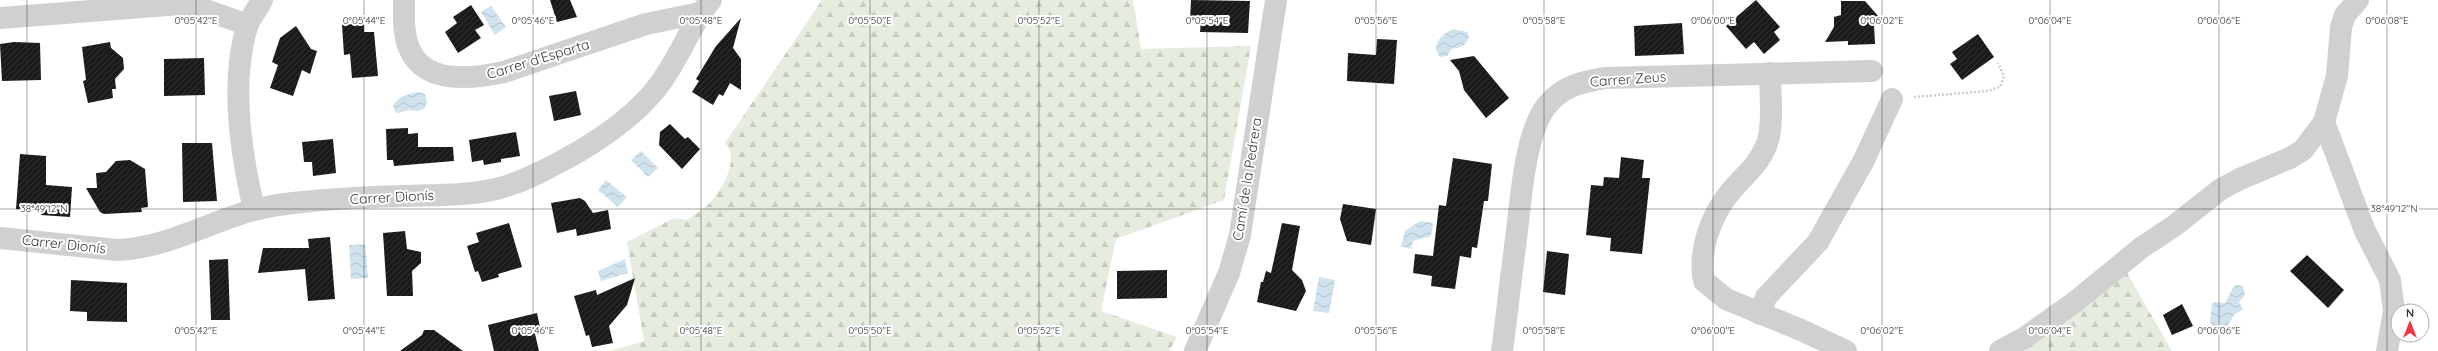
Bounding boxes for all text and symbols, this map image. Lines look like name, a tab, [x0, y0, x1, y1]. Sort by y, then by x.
text: 0°05'42"E	[175, 14, 218, 27]
text: 0°05'44"E	[343, 14, 386, 27]
text: 0°05'46"E	[512, 14, 555, 27]
text: 0°05'48"E	[680, 14, 723, 27]
text: 0°05'50"E	[848, 14, 892, 27]
text: 0°05'52"E	[1017, 14, 1061, 27]
text: 0°05'54"E	[1186, 14, 1229, 27]
text: 0°05'56"E	[1355, 14, 1398, 27]
text: 0°05'58"E	[1523, 14, 1566, 27]
text: 0°06'00"E	[1691, 14, 1735, 27]
text: 0°06'02"E	[1860, 14, 1904, 27]
text: 0°06'04"E	[2028, 14, 2072, 27]
text: 0°06'06"E	[2197, 14, 2241, 27]
text: 0°06'08"E	[2365, 14, 2409, 27]
street label: Carrer d'Esparta	[484, 35, 592, 83]
street label: Carrer Zeus	[1589, 67, 1667, 91]
street label: Camí de la Pedrera	[1228, 116, 1266, 242]
street label: Carrer Dionís	[349, 186, 435, 208]
text: 38°49'12"N	[21, 202, 67, 215]
text: 38°49'12"N	[2371, 202, 2417, 215]
street label: Carrer Dionís	[21, 231, 107, 257]
north arrow	[2390, 303, 2430, 343]
text: N	[2406, 306, 2414, 320]
text: 0°05'42"E	[175, 324, 218, 337]
text: 0°05'44"E	[343, 324, 386, 337]
text: 0°05'46"E	[512, 324, 555, 337]
text: 0°05'48"E	[680, 324, 723, 337]
text: 0°05'50"E	[848, 324, 892, 337]
text: 0°05'52"E	[1017, 324, 1061, 337]
text: 0°05'54"E	[1186, 324, 1229, 337]
text: 0°05'56"E	[1355, 324, 1398, 337]
text: 0°05'58"E	[1523, 324, 1566, 337]
text: 0°06'00"E	[1691, 324, 1735, 337]
text: 0°06'02"E	[1860, 324, 1904, 337]
text: 0°06'04"E	[2028, 324, 2072, 337]
text: 0°06'06"E	[2197, 324, 2241, 337]

